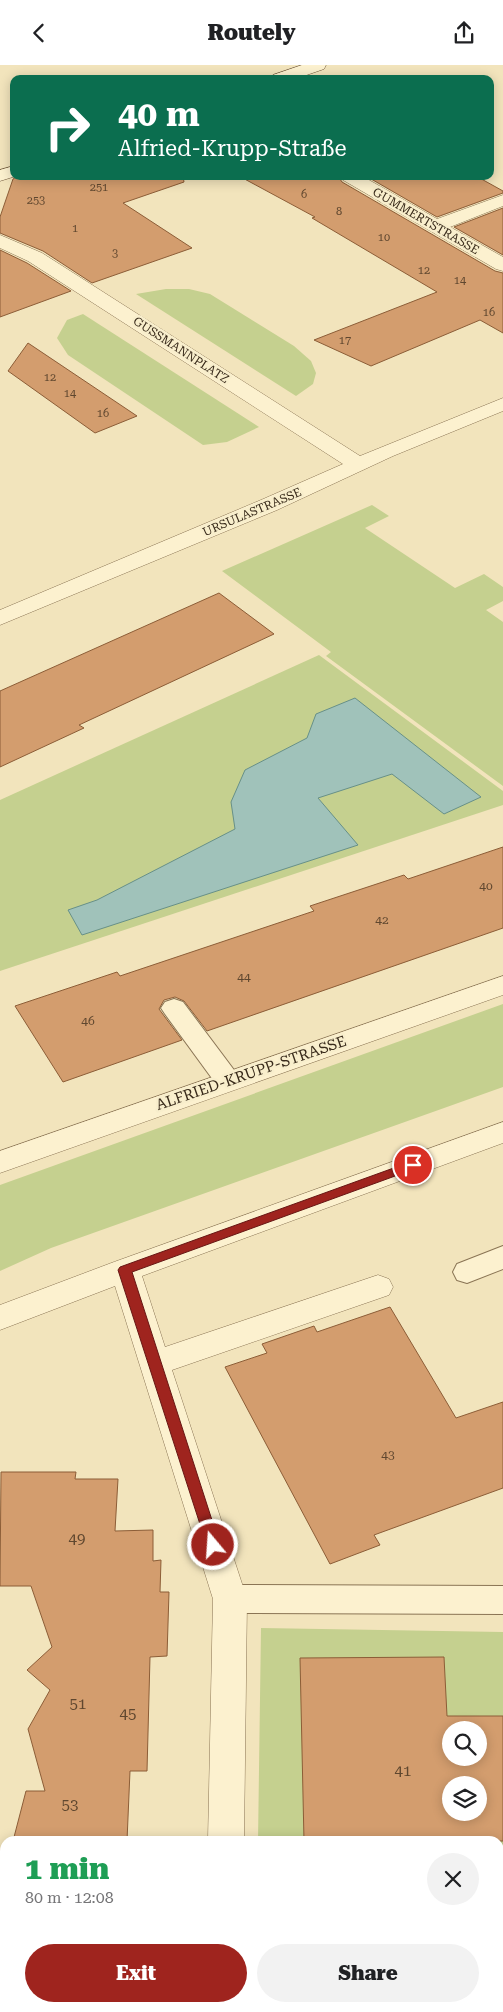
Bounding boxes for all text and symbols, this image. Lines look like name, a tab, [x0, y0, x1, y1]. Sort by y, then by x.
icon: back	[25, 19, 53, 47]
icon: share	[450, 19, 478, 47]
text: Routely	[207, 20, 296, 45]
text: 40 m	[118, 94, 200, 135]
icon: right	[35, 95, 100, 160]
text: Alfried-Krupp-Straße	[118, 136, 347, 161]
house number: 251	[90, 181, 108, 194]
street label: GUMMERTSTRASSE	[370, 185, 482, 257]
house number: 6	[301, 188, 307, 201]
house number: 253	[27, 194, 45, 207]
house number: 8	[336, 205, 342, 218]
house number: 1	[72, 222, 78, 235]
house number: 10	[378, 231, 390, 244]
house number: 3	[112, 247, 118, 260]
house number: 12	[418, 264, 430, 277]
house number: 14	[454, 274, 467, 287]
house number: 16	[483, 306, 495, 319]
street label: GUSSMANNPLATZ	[131, 314, 231, 386]
house number: 17	[339, 334, 351, 347]
house number: 12	[44, 371, 56, 384]
house number: 14	[64, 387, 77, 400]
house number: 16	[97, 407, 109, 420]
street label: URSULASTRASSE	[200, 485, 304, 539]
house number: 40	[479, 879, 493, 893]
house number: 42	[375, 913, 389, 927]
house number: 44	[237, 970, 251, 984]
house number: 46	[81, 1014, 95, 1028]
street label: ALFRIED-KRUPP-STRASSE	[153, 1032, 349, 1114]
pin	[392, 1144, 434, 1186]
icon: arrive	[399, 1151, 427, 1179]
house number: 43	[381, 1448, 395, 1462]
position arrow	[186, 1518, 238, 1570]
house number: 49	[69, 1530, 85, 1548]
house number: 51	[70, 1695, 86, 1713]
house number: 45	[120, 1705, 136, 1723]
map controls	[442, 1721, 487, 1821]
button: search	[442, 1721, 487, 1766]
house number: 41	[395, 1762, 411, 1780]
button: layers	[442, 1776, 487, 1821]
house number: 53	[62, 1796, 78, 1814]
text: 1 min	[25, 1851, 109, 1886]
button: close	[427, 1853, 479, 1905]
text: 80 m · 12:08	[25, 1888, 114, 1907]
button: Exit	[25, 1944, 247, 2002]
button: Share	[257, 1944, 479, 2002]

